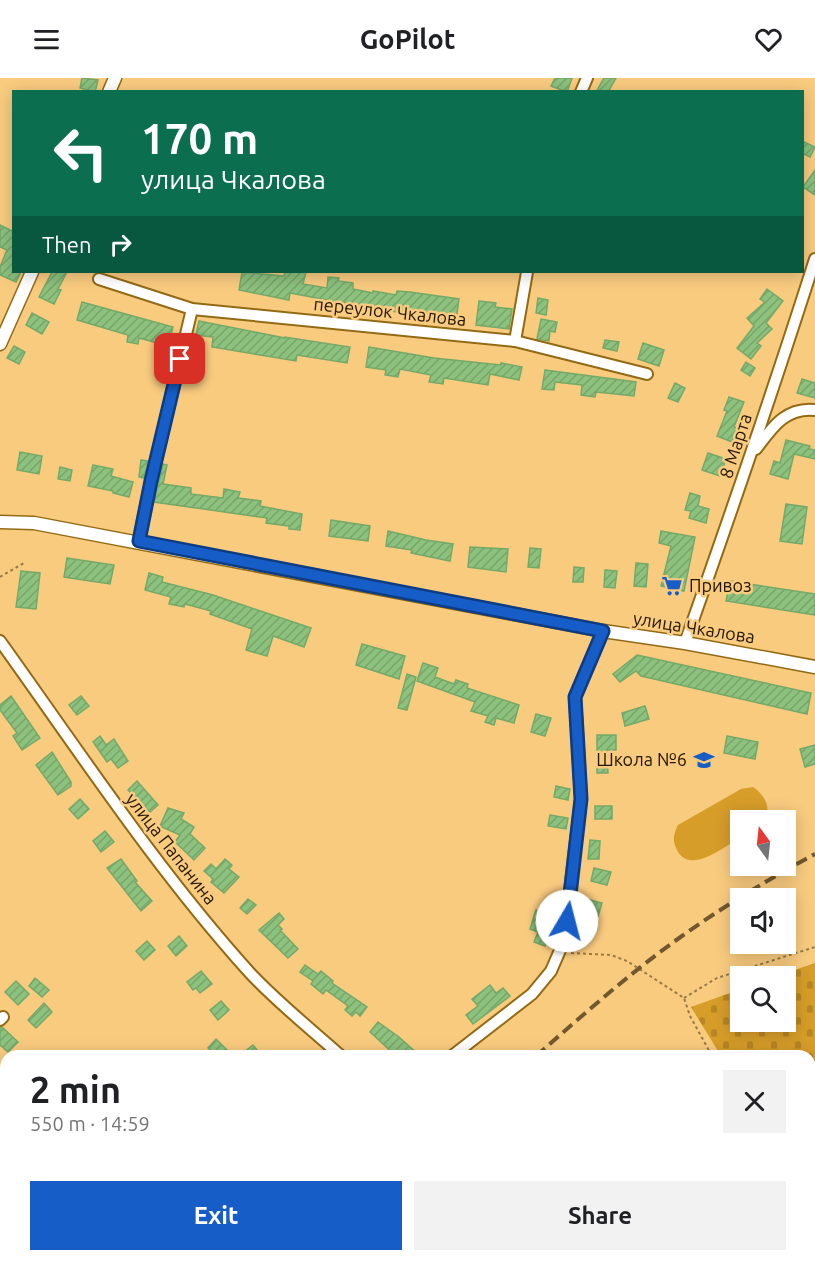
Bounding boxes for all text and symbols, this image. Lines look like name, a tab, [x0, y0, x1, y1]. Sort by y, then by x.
icon: menu	[30, 23, 63, 56]
icon: heart	[752, 23, 785, 56]
text: GoPilot	[360, 24, 455, 54]
icon: left	[42, 114, 120, 192]
text: 170 m	[141, 115, 258, 162]
text: улица Чкалова	[141, 164, 326, 194]
icon: right	[104, 228, 137, 261]
text: Then	[42, 232, 92, 257]
street label: переулок Чкалова	[313, 293, 467, 329]
pin	[154, 333, 205, 384]
icon: arrive	[163, 342, 196, 375]
street label: 8 Марта	[715, 411, 755, 481]
supermarket icon: Привоз	[660, 574, 684, 598]
place label: Привоз	[689, 575, 752, 595]
street label: улица Чкалова	[632, 607, 757, 647]
school or university icon: Школа №6	[692, 748, 716, 772]
place label: Школа №6	[596, 749, 687, 769]
street label: улица Папанина	[122, 789, 221, 908]
north arrow	[730, 810, 796, 876]
map controls	[730, 810, 796, 1032]
button: sound	[730, 888, 796, 954]
position arrow	[535, 889, 599, 953]
button: search	[730, 966, 796, 1032]
text: 2 min	[30, 1069, 121, 1110]
button: close	[723, 1070, 786, 1133]
text: 550 m · 14:59	[30, 1112, 150, 1135]
button: Exit	[30, 1181, 402, 1250]
button: Share	[414, 1181, 786, 1250]

